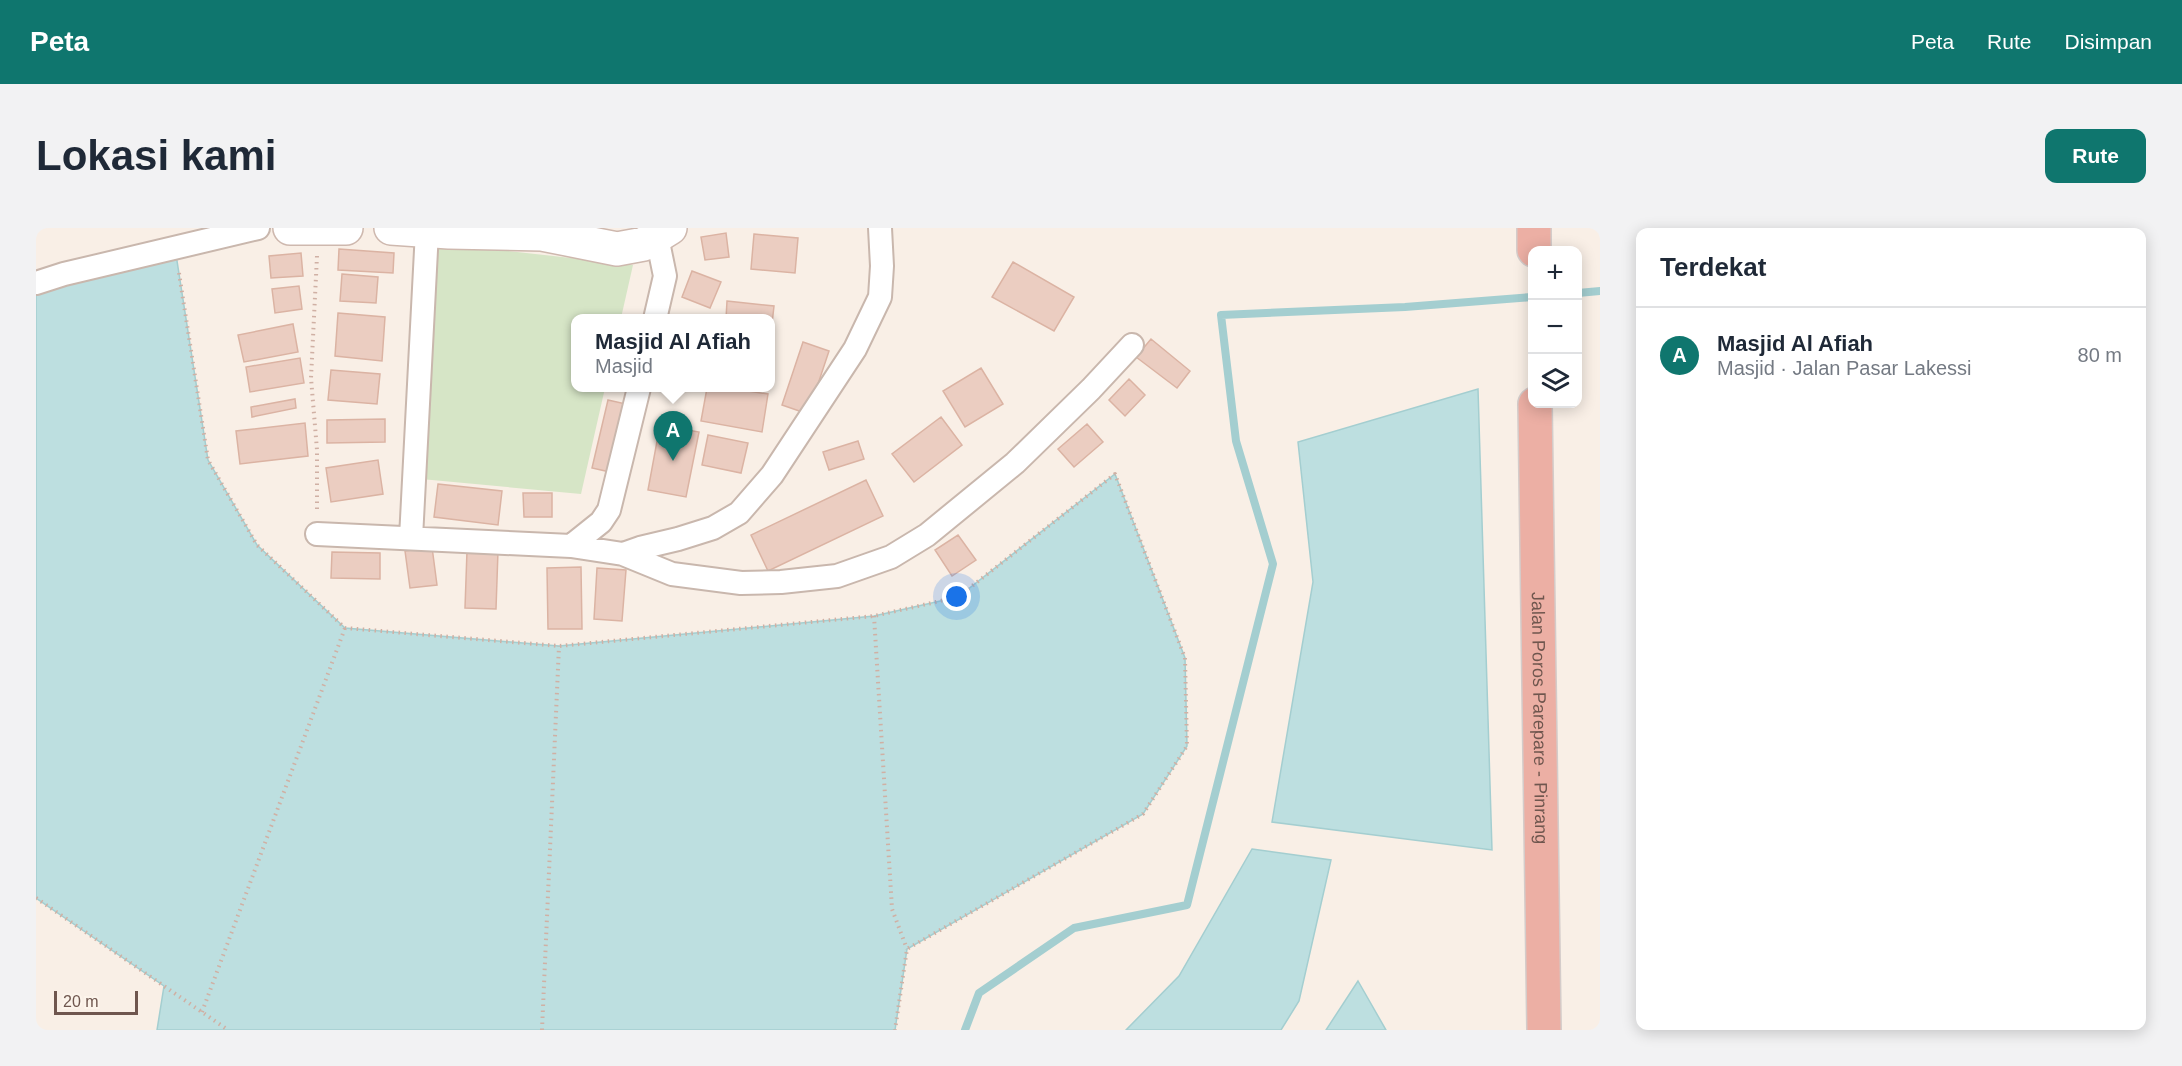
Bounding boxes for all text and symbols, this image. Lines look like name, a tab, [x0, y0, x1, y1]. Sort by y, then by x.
text: Peta	[30, 26, 89, 57]
text: Peta	[1911, 30, 1954, 53]
text: Rute	[1987, 30, 2031, 53]
text: Disimpan	[2064, 30, 2152, 53]
button: Rute	[2045, 129, 2146, 183]
text: Lokasi kami	[36, 132, 276, 179]
map controls	[1528, 246, 1582, 408]
button: +	[1528, 246, 1582, 300]
text: Terdekat	[1660, 252, 1766, 282]
button: −	[1528, 300, 1582, 354]
popup	[571, 314, 775, 392]
text: Masjid Al Afiah	[595, 329, 751, 354]
text: Masjid Al Afiah	[1717, 331, 1873, 356]
text: A	[1672, 344, 1687, 366]
text: 80 m	[2078, 344, 2122, 366]
button: layers	[1528, 354, 1582, 408]
text: Masjid	[595, 355, 653, 377]
text: Masjid · Jalan Pasar Lakessi	[1717, 357, 1972, 379]
pin: A	[654, 412, 692, 461]
your location	[942, 582, 971, 611]
street label: Jalan Poros Parepare - Pinrang	[1528, 592, 1551, 844]
scale bar	[54, 988, 138, 1016]
text: 20 m	[63, 993, 99, 1010]

